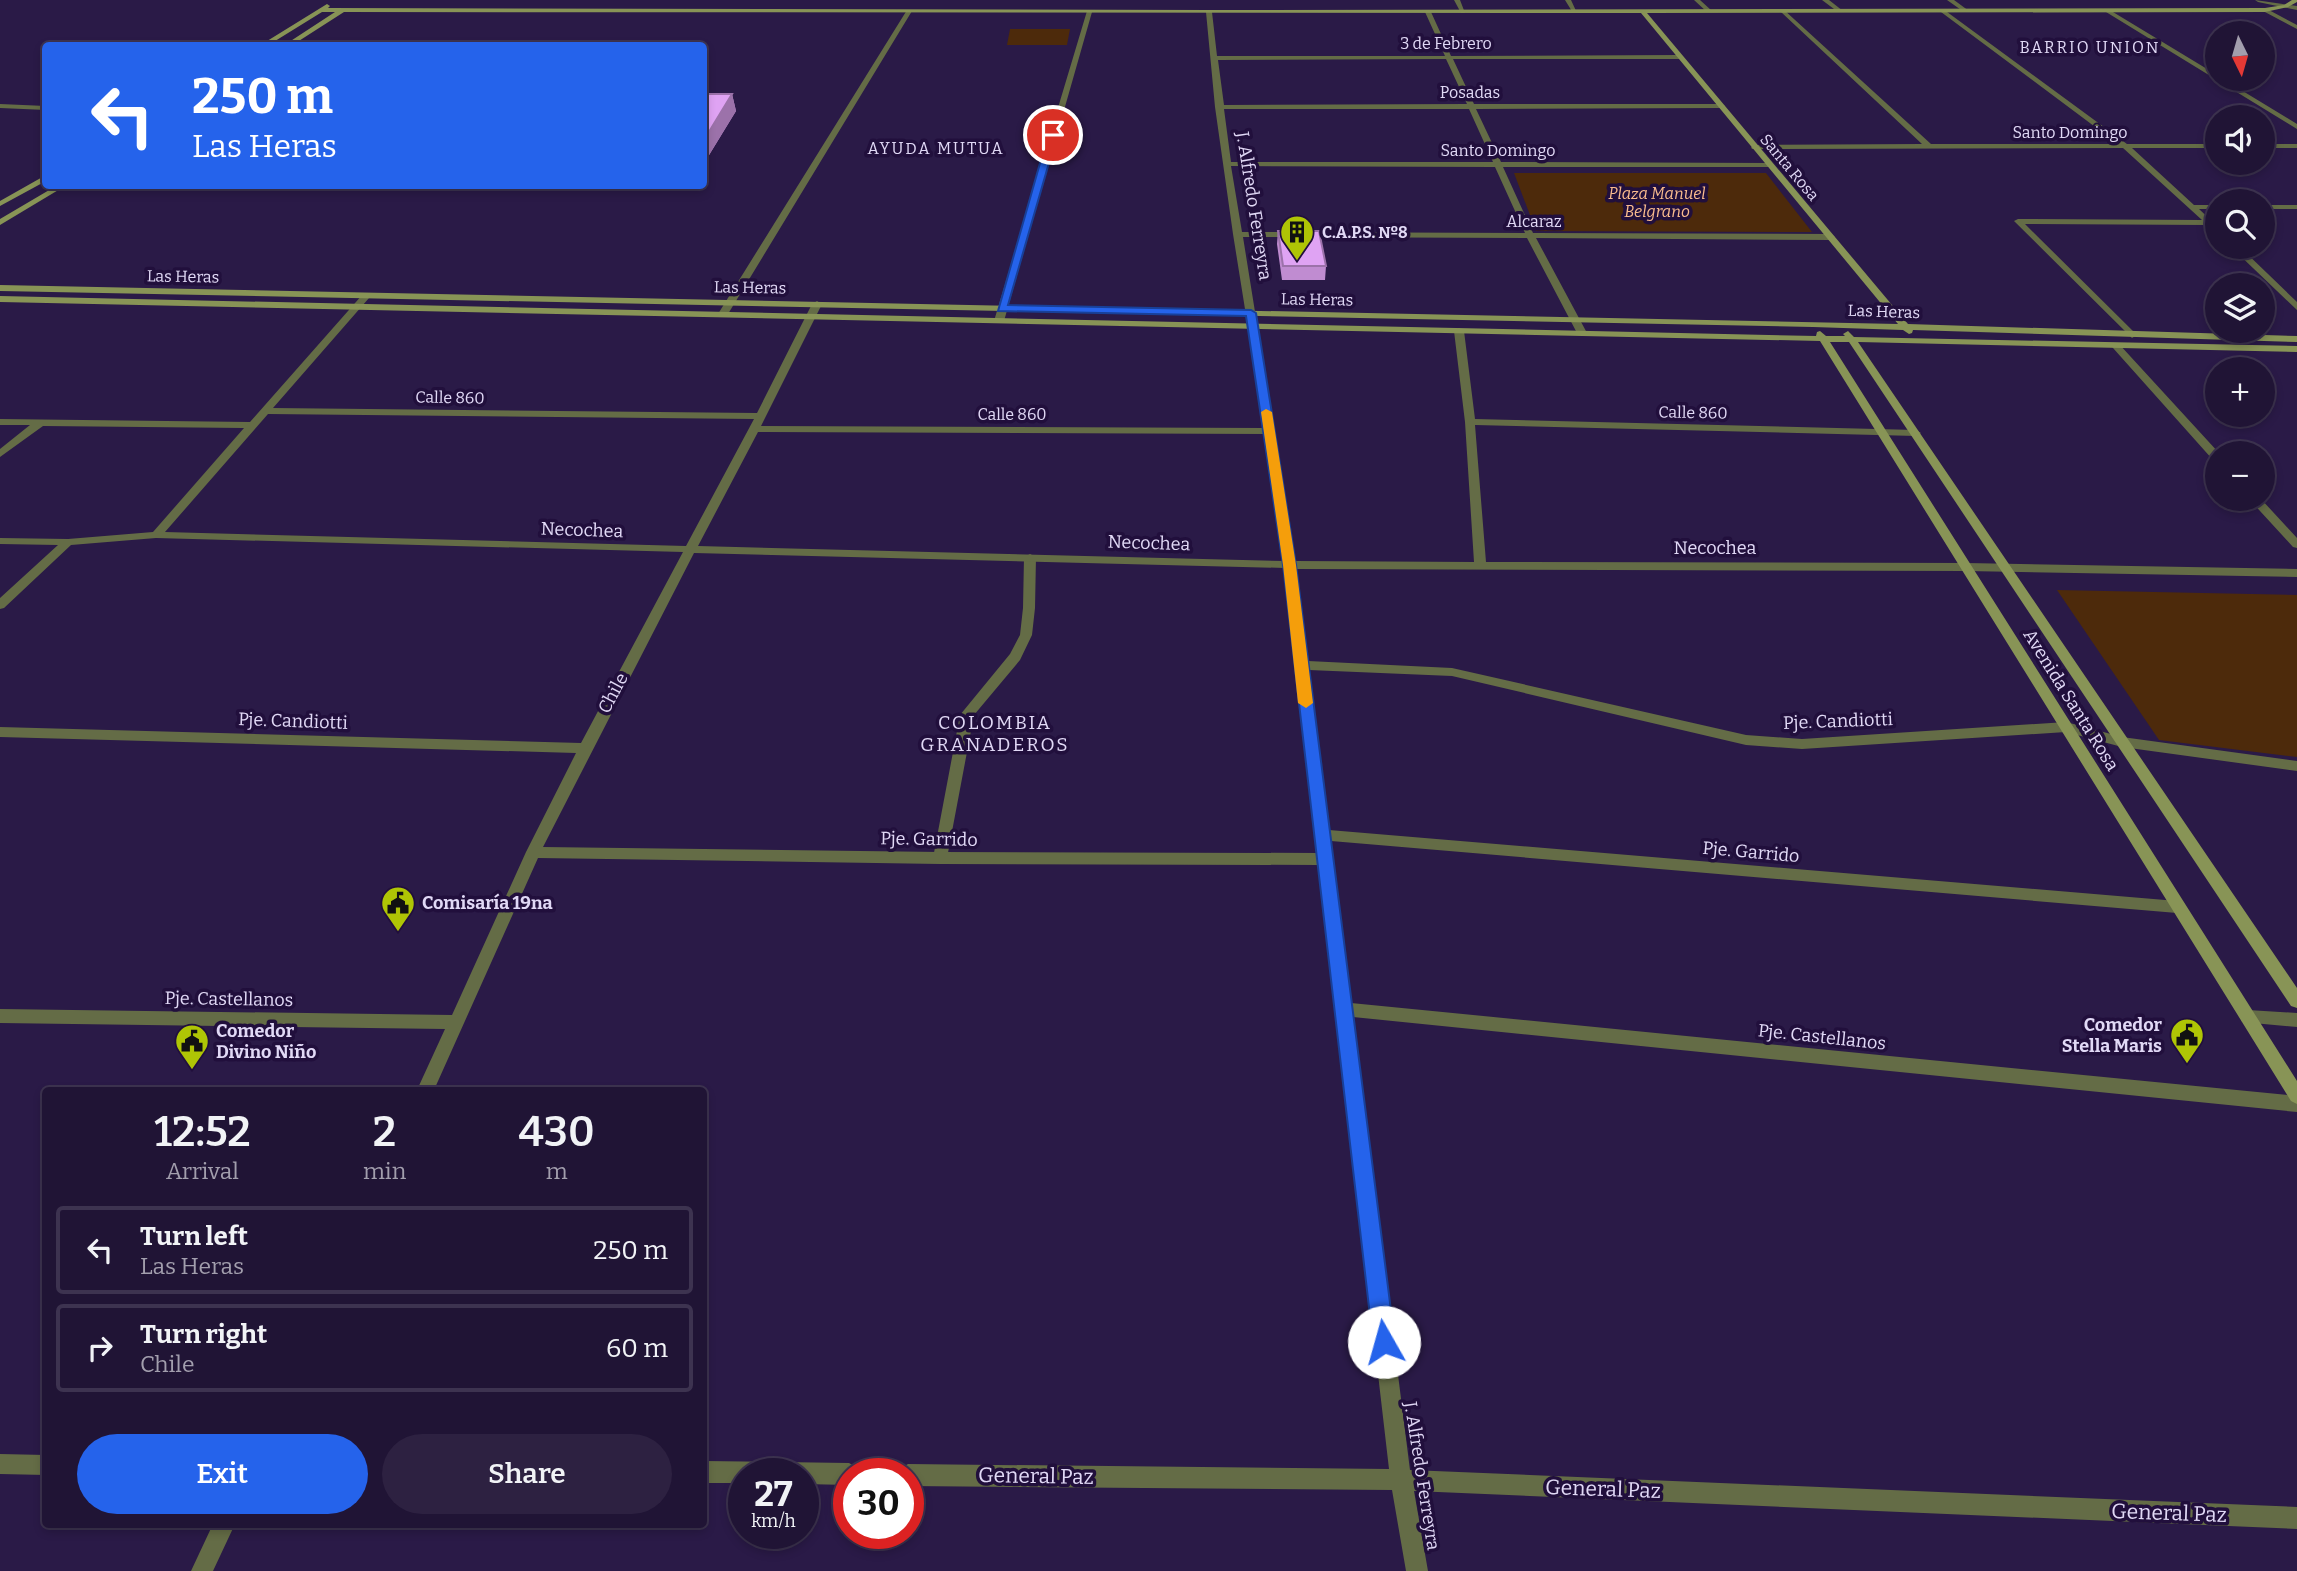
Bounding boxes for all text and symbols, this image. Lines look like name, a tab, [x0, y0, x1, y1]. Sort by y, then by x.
north arrow	[2205, 21, 2275, 91]
map controls	[2205, 21, 2275, 511]
street label: 3 de Febrero	[1400, 34, 1492, 53]
district label: BARRIO UNION	[2019, 38, 2161, 57]
text: 250 m	[192, 67, 333, 126]
icon: left	[77, 70, 168, 161]
street label: Posadas	[1440, 83, 1500, 102]
pin	[1023, 105, 1083, 165]
button: sound	[2205, 105, 2275, 175]
icon: arrive	[1034, 116, 1072, 154]
street label: Santo Domingo	[2013, 123, 2127, 142]
text: Las Heras	[192, 127, 337, 165]
street label: J. Alfredo Ferreyra	[1231, 129, 1277, 282]
street label: Santa Rosa	[1756, 130, 1823, 205]
district label: AYUDA MUTUA	[867, 139, 1005, 158]
street label: Santo Domingo	[1441, 141, 1555, 160]
park label: Plaza Manuel Belgrano	[1608, 184, 1706, 221]
button: search	[2205, 189, 2275, 259]
street label: Alcaraz	[1506, 212, 1562, 231]
building icon: C.A.P.S. Nº8	[1278, 213, 1316, 262]
place label: C.A.P.S. Nº8	[1322, 223, 1408, 242]
street label: Las Heras	[147, 266, 219, 287]
button: layers	[2205, 273, 2275, 343]
street label: Las Heras	[714, 277, 786, 298]
street label: Las Heras	[1281, 289, 1353, 310]
street label: Las Heras	[1847, 301, 1921, 322]
button: +	[2205, 357, 2275, 427]
street label: Calle 860	[415, 387, 485, 408]
street label: Calle 860	[1658, 402, 1728, 423]
street label: Calle 860	[977, 405, 1047, 424]
button: −	[2205, 441, 2275, 511]
street label: Necochea	[540, 518, 624, 542]
street label: Necochea	[1107, 531, 1191, 555]
street label: Necochea	[1674, 537, 1757, 559]
street label: Avenida Santa Rosa	[2018, 625, 2124, 775]
street label: Chile	[593, 669, 633, 717]
street label: Pje. Candiotti	[238, 708, 348, 734]
street label: Pje. Candiotti	[1783, 708, 1893, 734]
district label: COLOMBIA GRANADEROS	[920, 711, 1070, 756]
street label: Pje. Garrido	[880, 827, 978, 851]
street label: Pje. Garrido	[1702, 837, 1800, 867]
public building icon: Comisaría 19na	[379, 884, 417, 933]
place label: Comisaría 19na	[422, 892, 553, 914]
street label: Pje. Castellanos	[164, 987, 294, 1011]
place label: Comedor Stella Maris	[2062, 1014, 2163, 1057]
public building icon: Comedor Stella Maris	[2168, 1016, 2206, 1065]
street label: Pje. Castellanos	[1757, 1019, 1887, 1055]
place label: Comedor Divino Niño	[216, 1020, 316, 1063]
public building icon: Comedor Divino Niño	[173, 1022, 211, 1071]
text: 12:52	[154, 1107, 251, 1157]
text: 2	[373, 1107, 396, 1157]
text: 430	[519, 1107, 595, 1157]
text: Arrival	[166, 1157, 239, 1185]
text: min	[363, 1157, 406, 1185]
text: m	[546, 1157, 568, 1185]
text: Turn left	[140, 1221, 248, 1252]
icon: left	[81, 1231, 119, 1269]
text: 250 m	[593, 1235, 668, 1266]
text: Las Heras	[140, 1252, 244, 1280]
position arrow	[1347, 1305, 1421, 1379]
text: Turn right	[140, 1319, 267, 1350]
icon: right	[81, 1329, 119, 1367]
text: 60 m	[606, 1333, 668, 1364]
text: Chile	[140, 1350, 195, 1378]
street label: J. Alfredo Ferreyra	[1399, 1399, 1445, 1552]
button: Exit	[77, 1434, 368, 1514]
button: Share	[382, 1434, 672, 1514]
speed limit sign: 30	[833, 1458, 924, 1549]
street label: General Paz	[978, 1462, 1094, 1490]
text: 27	[754, 1473, 793, 1515]
street label: General Paz	[1545, 1474, 1661, 1504]
street label: General Paz	[2111, 1498, 2227, 1528]
text: km/h	[751, 1510, 796, 1532]

